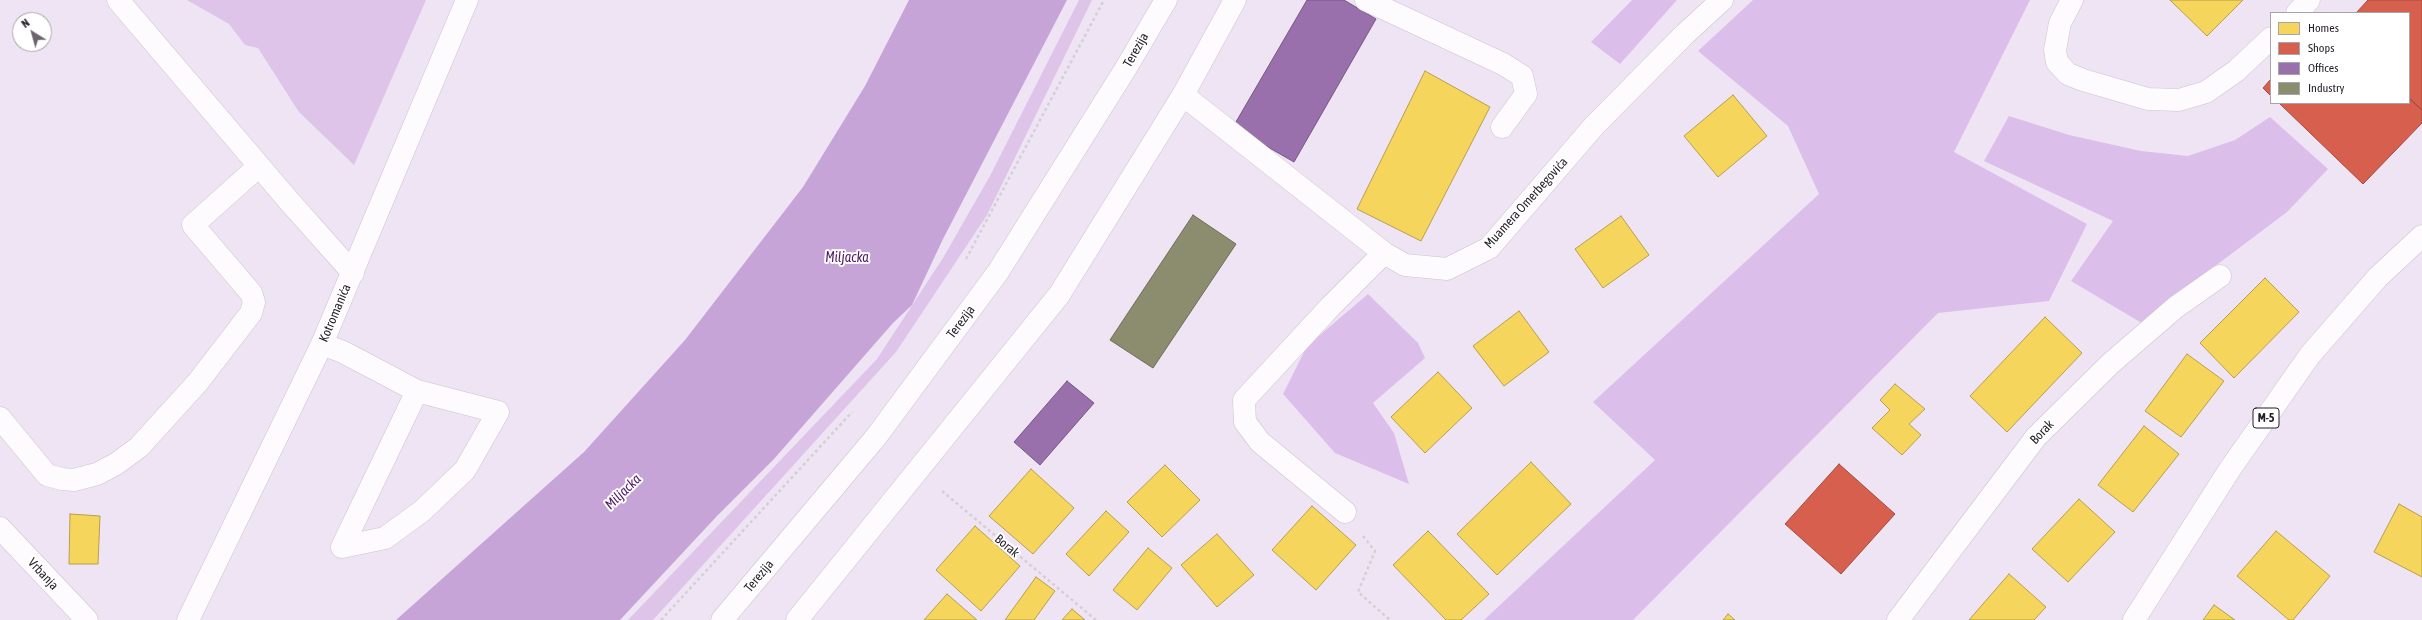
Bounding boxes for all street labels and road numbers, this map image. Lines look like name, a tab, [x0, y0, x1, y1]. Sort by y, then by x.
street label: Terezija	[1120, 30, 1152, 70]
street label: Muamera Omerbegovića	[1481, 154, 1571, 252]
street label: Kotromanića	[316, 282, 354, 344]
street label: Terezija	[944, 302, 978, 342]
road number: M-5	[2253, 408, 2279, 428]
street label: Borak	[2027, 417, 2057, 447]
street label: Borak	[991, 531, 1023, 561]
street label: Vrbanja	[24, 555, 62, 593]
street label: Terezija	[741, 557, 777, 595]

